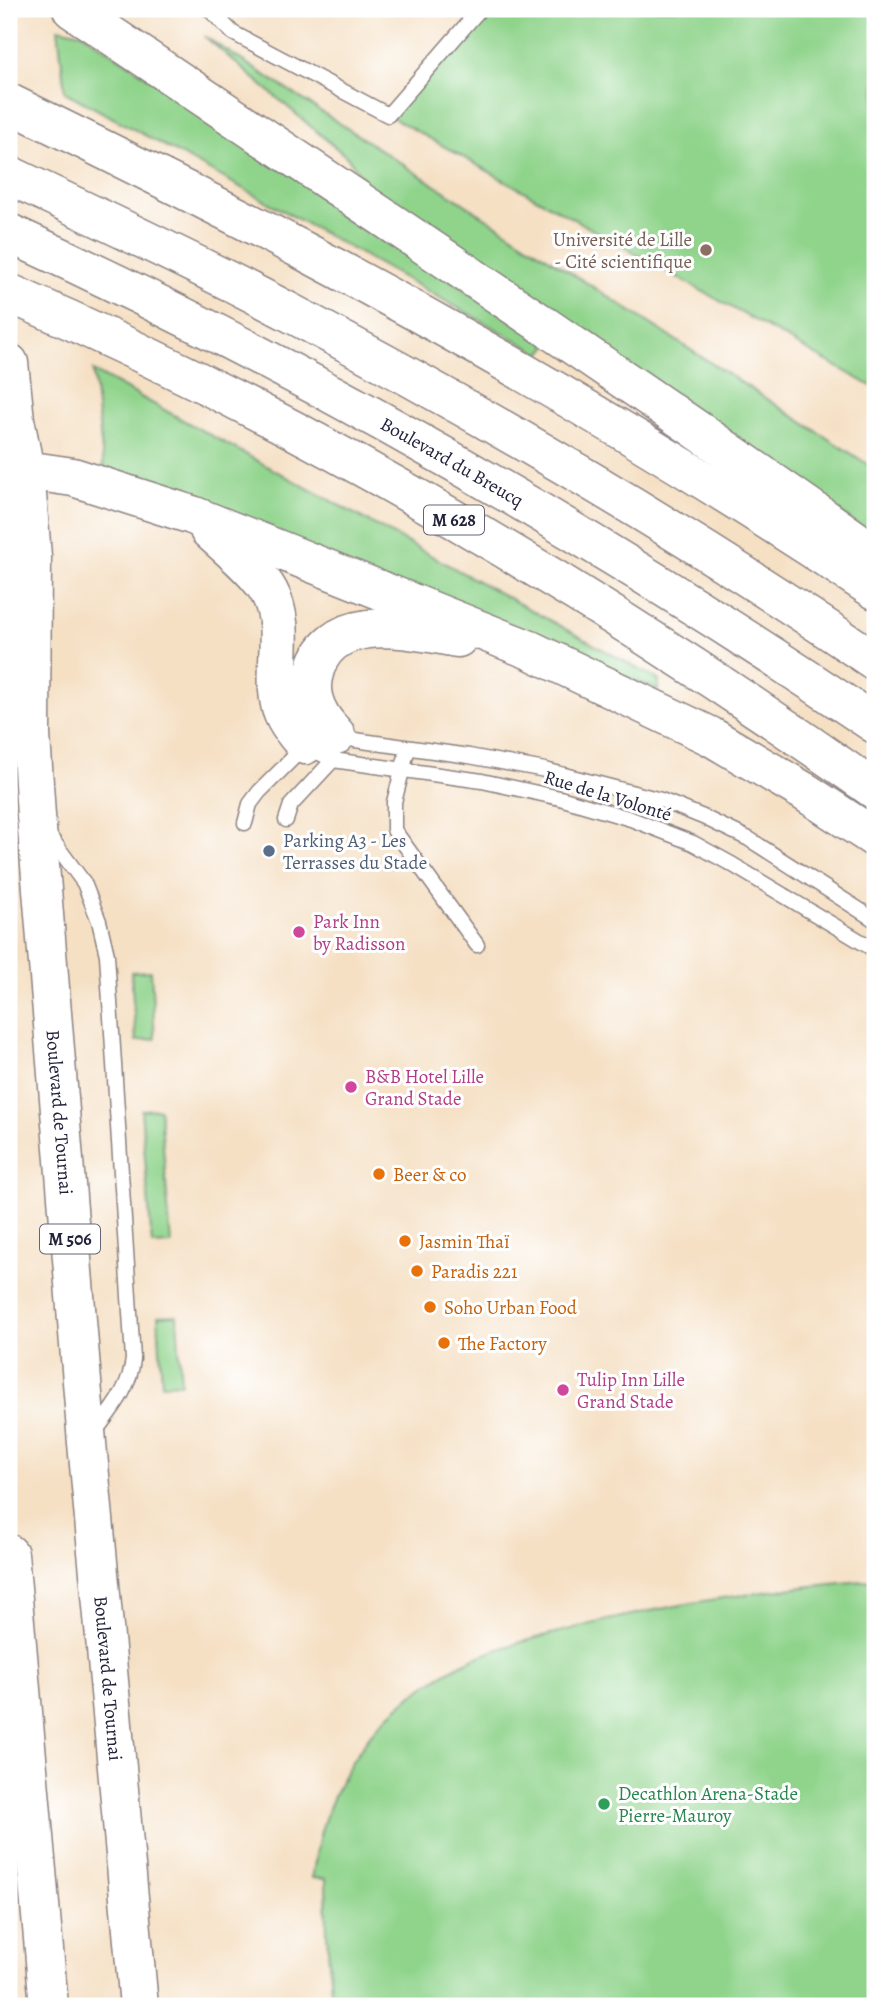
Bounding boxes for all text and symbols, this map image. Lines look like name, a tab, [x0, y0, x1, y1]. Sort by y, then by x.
place label: Université de Lille ‐ Cité scientifique	[553, 227, 692, 275]
marker: Université de Lille ‐ Cité scientifique	[698, 242, 714, 258]
street label: Boulevard du Breucq	[376, 411, 529, 514]
road number: M 628	[424, 506, 484, 534]
street label: Rue de la Volonté	[541, 764, 675, 828]
place label: Parking A3 - Les Terrasses du Stade	[283, 828, 427, 876]
marker: Parking A3 - Les Terrasses du Stade	[261, 843, 277, 859]
place label: Park Inn by Radisson	[313, 909, 405, 957]
marker: Park Inn by Radisson	[291, 924, 307, 940]
street label: Boulevard de Tournai	[39, 1029, 79, 1196]
place label: B&B Hotel Lille Grand Stade	[365, 1064, 484, 1112]
marker: B&B Hotel Lille Grand Stade	[343, 1079, 359, 1095]
place label: Beer & co	[393, 1162, 467, 1188]
marker: Beer & co	[371, 1166, 387, 1182]
road number: M 506	[40, 1224, 100, 1254]
place label: Jasmin Thaï	[419, 1229, 510, 1255]
marker: Jasmin Thaï	[397, 1233, 413, 1249]
place label: Paradis 221	[431, 1259, 518, 1285]
marker: Paradis 221	[409, 1263, 425, 1279]
place label: Soho Urban Food	[444, 1295, 578, 1321]
marker: Soho Urban Food	[422, 1299, 438, 1315]
place label: The Factory	[458, 1331, 547, 1357]
marker: The Factory	[436, 1335, 452, 1351]
place label: Tulip Inn Lille Grand Stade	[577, 1367, 685, 1415]
marker: Tulip Inn Lille Grand Stade	[555, 1382, 571, 1398]
street label: Boulevard de Tournai	[87, 1595, 128, 1762]
place label: Decathlon Arena-Stade Pierre-Mauroy	[618, 1781, 798, 1829]
marker: Decathlon Arena-Stade Pierre-Mauroy	[596, 1796, 612, 1812]

